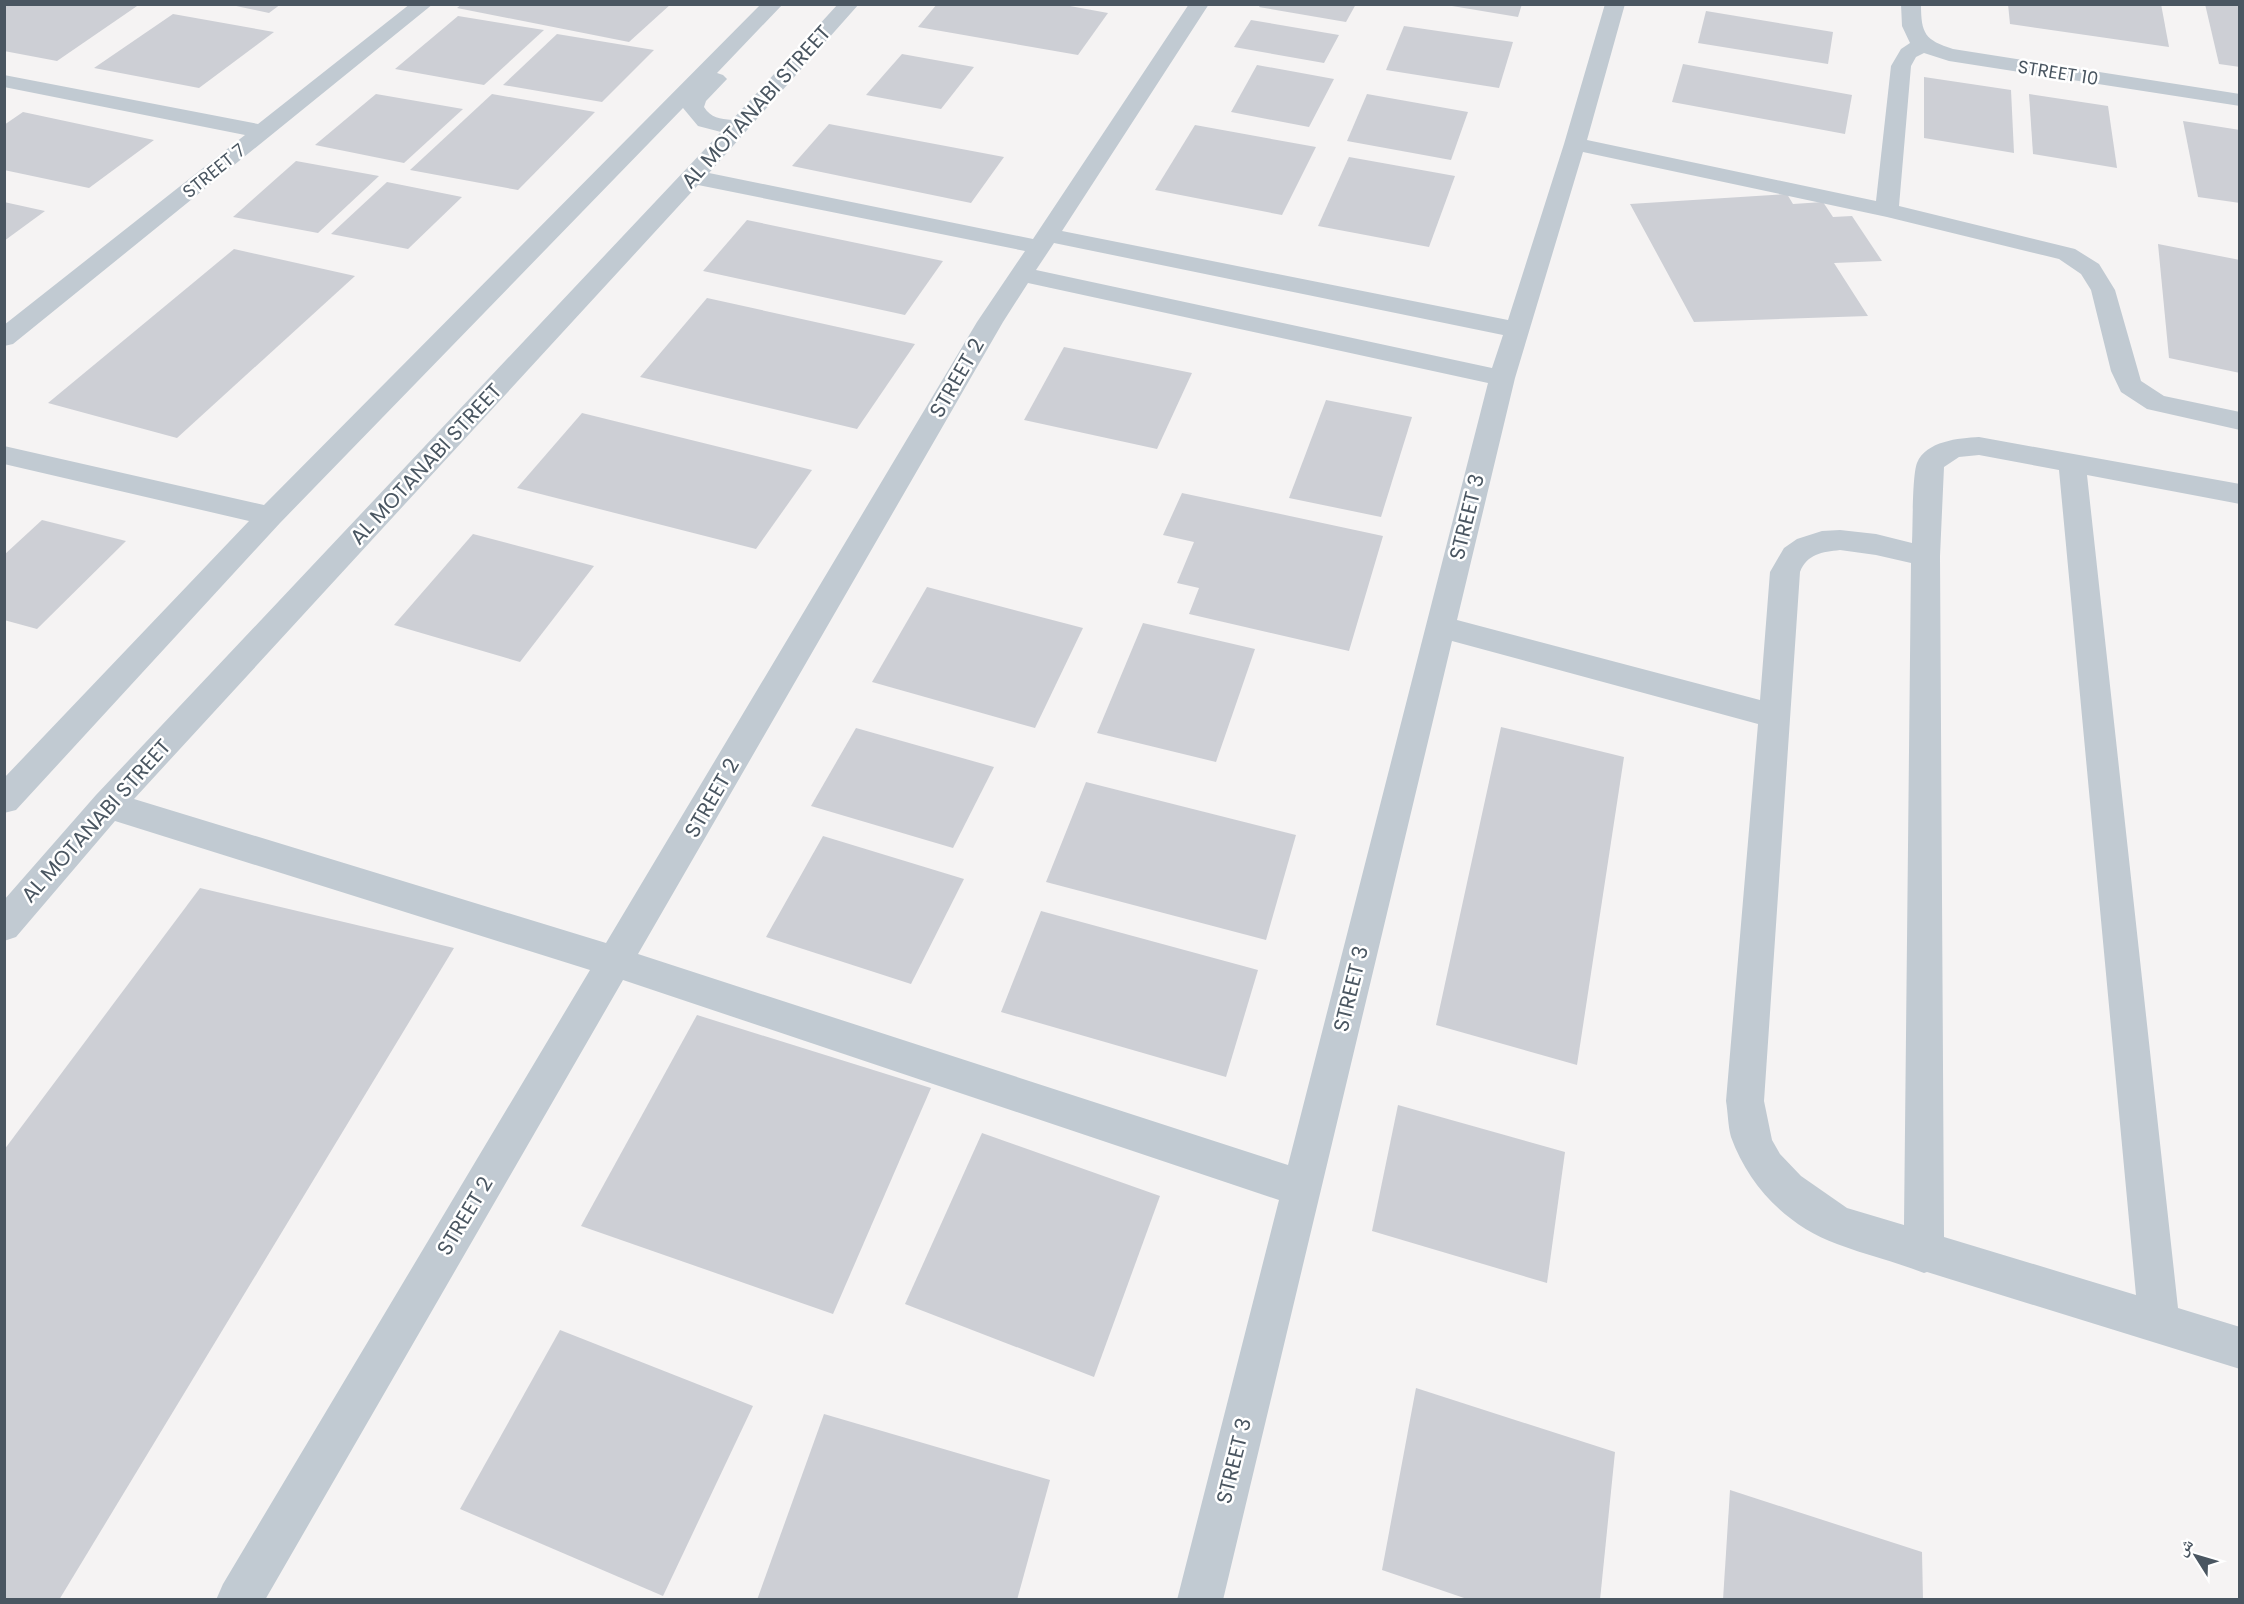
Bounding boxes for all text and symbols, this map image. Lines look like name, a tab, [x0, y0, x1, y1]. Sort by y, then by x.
street label: AL MOTANABI STREET	[674, 19, 837, 195]
street label: STREET 10	[2016, 54, 2100, 91]
street label: STREET 7	[177, 137, 250, 204]
street label: STREET 2	[922, 333, 991, 423]
street label: AL MOTANABI STREET	[343, 377, 508, 551]
street label: STREET 3	[1442, 471, 1491, 563]
street label: AL MOTANABI STREET	[14, 733, 177, 909]
street label: STREET 2	[677, 753, 746, 843]
street label: STREET 3	[1326, 943, 1375, 1035]
street label: STREET 2	[430, 1171, 499, 1261]
street label: STREET 3	[1209, 1415, 1258, 1507]
north arrow	[2166, 1526, 2226, 1586]
text: ش	[2170, 1534, 2199, 1561]

